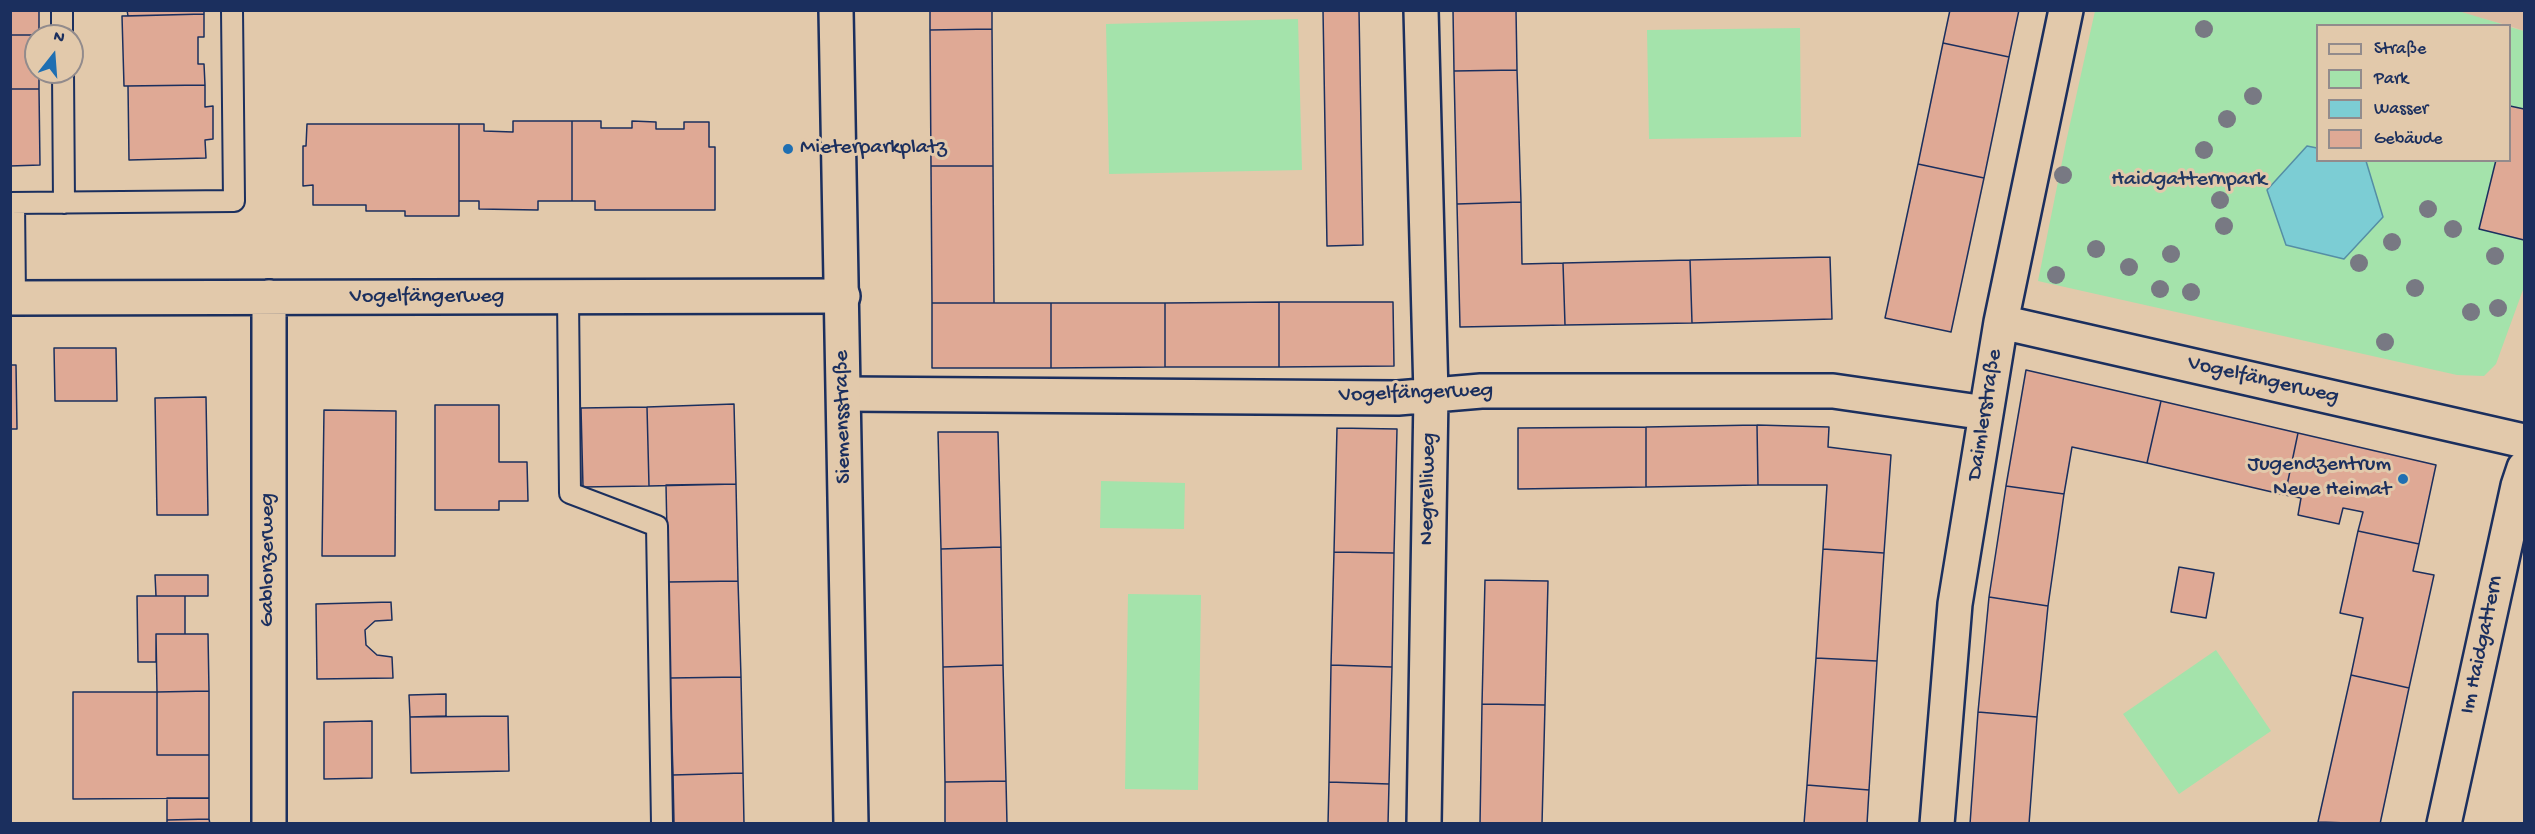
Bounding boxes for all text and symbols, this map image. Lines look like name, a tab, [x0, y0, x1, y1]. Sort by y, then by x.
north arrow	[24, 24, 84, 84]
legend	[2316, 24, 2511, 162]
text: N	[51, 28, 67, 49]
text: Straße	[2374, 39, 2426, 60]
text: Park	[2374, 69, 2408, 90]
text: Wasser	[2374, 99, 2428, 120]
text: Gebäude	[2374, 129, 2442, 150]
place label: Mieterparkplatz	[800, 136, 947, 162]
marker: Mieterparkplatz	[781, 142, 795, 156]
park label: Haidgatternpark	[2111, 168, 2267, 194]
street label: Vogelfängerweg	[350, 285, 504, 311]
street label: Daimlerstraße	[1963, 347, 2009, 483]
street label: Siemensstraße	[830, 350, 858, 484]
street label: Vogelfängerweg	[2185, 351, 2341, 411]
street label: Vogelfängerweg	[1338, 378, 1494, 410]
street label: Negrelliweg	[1415, 432, 1443, 546]
place label: Jugendzentrum Neue Heimat	[2248, 453, 2391, 505]
marker: Jugendzentrum Neue Heimat	[2396, 472, 2410, 486]
street label: Gablonzerweg	[256, 493, 282, 627]
street label: Im Haidgattern	[2455, 573, 2511, 717]

